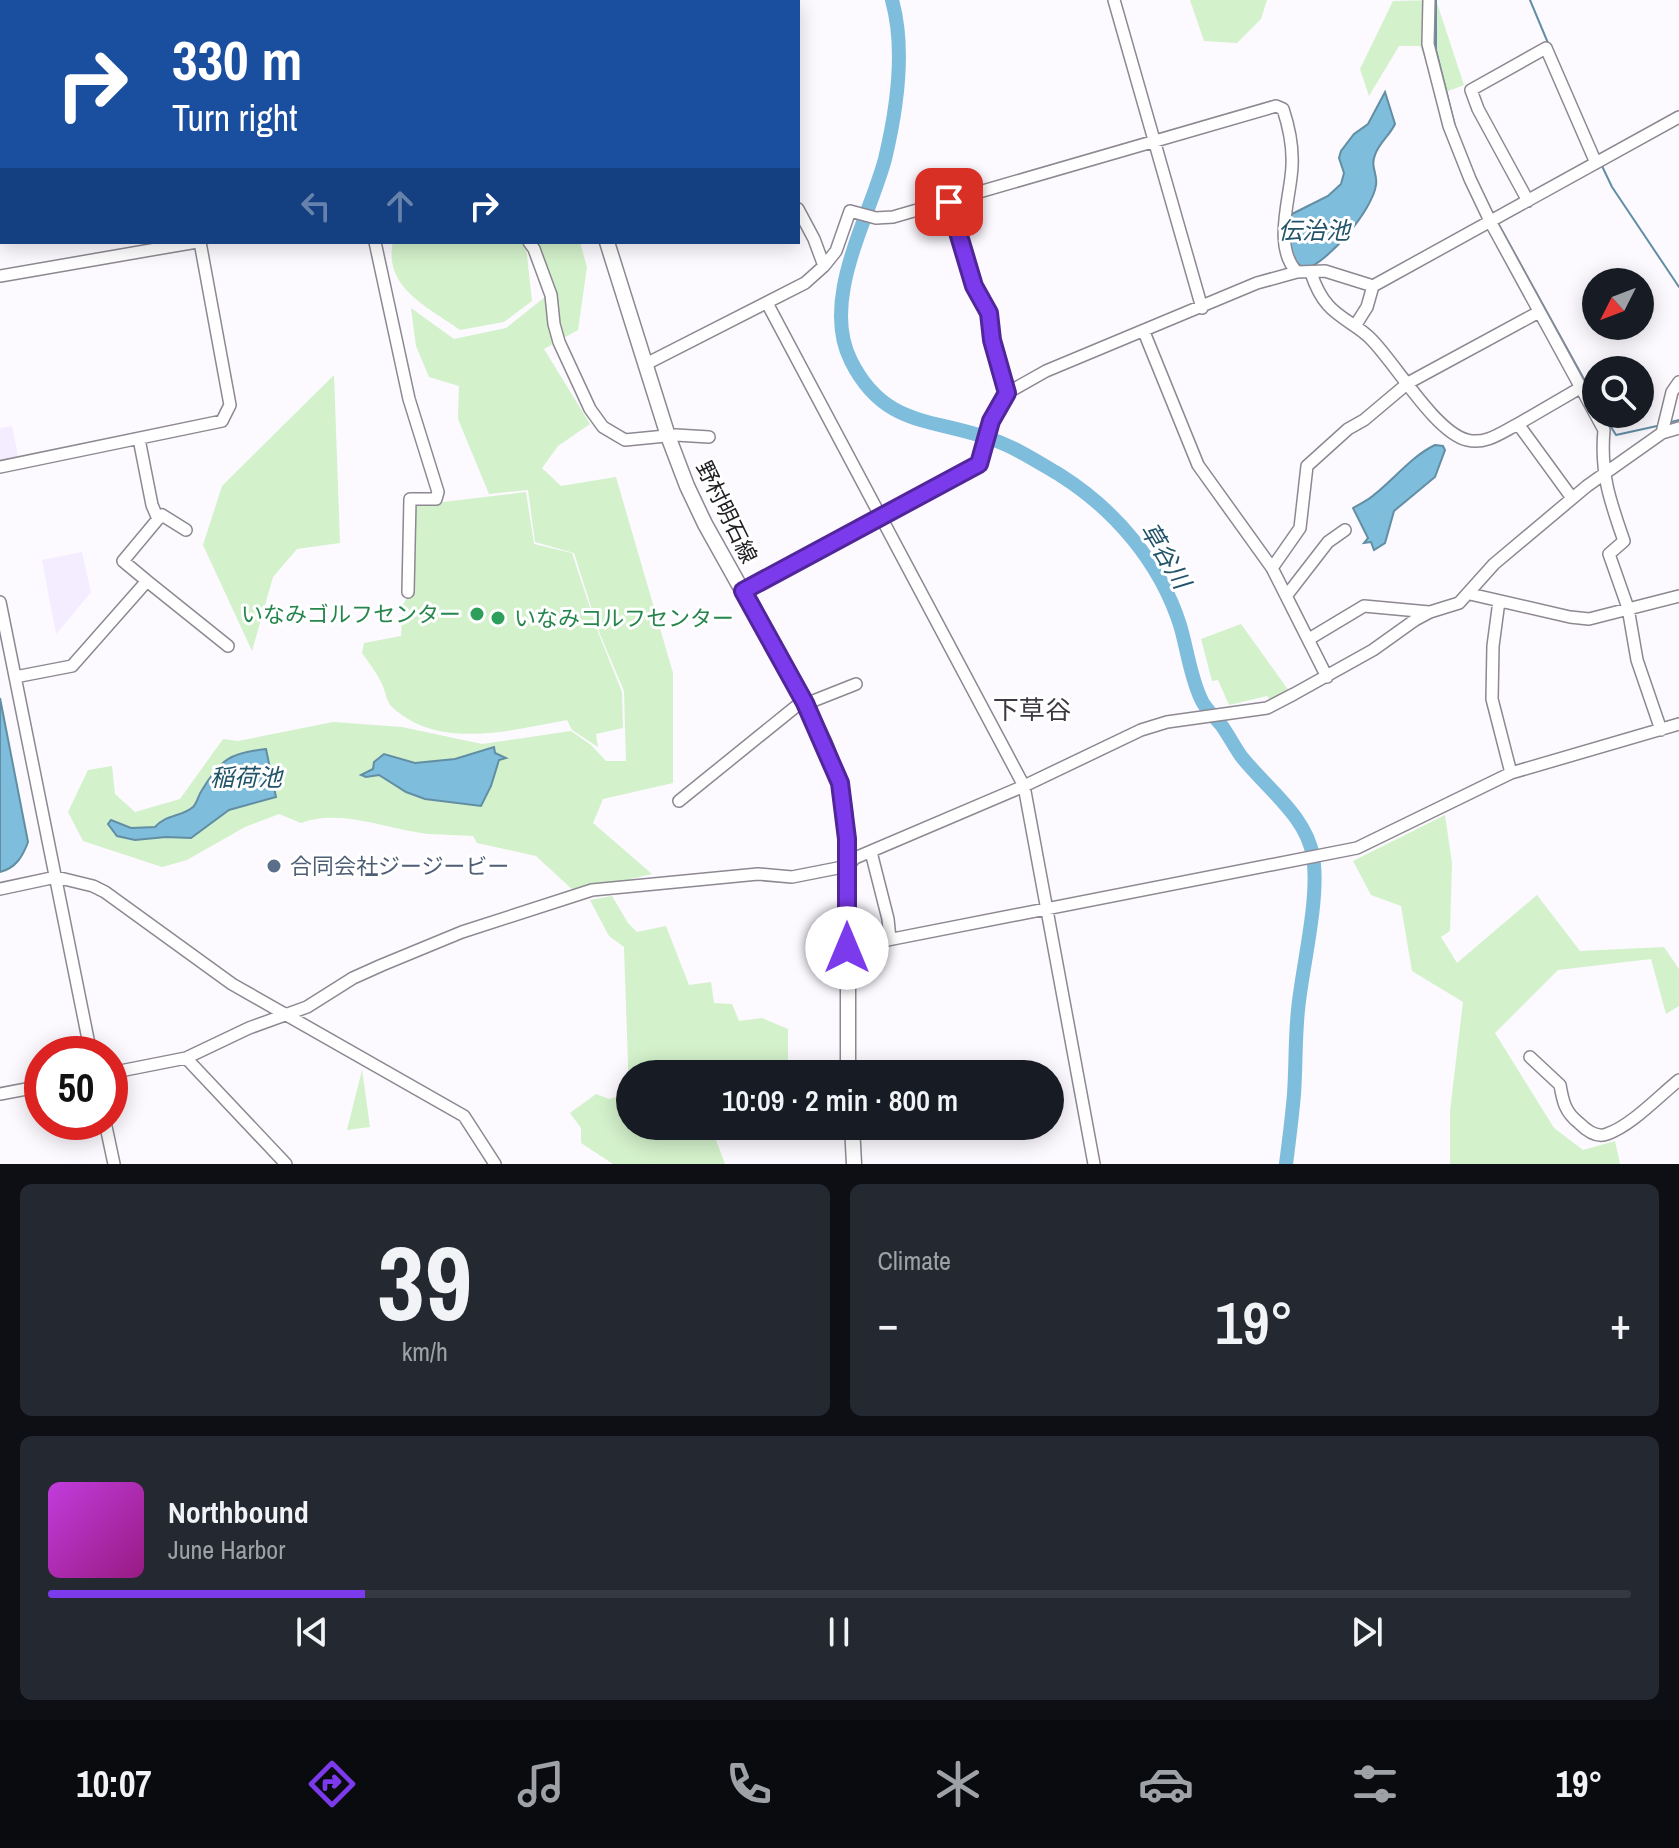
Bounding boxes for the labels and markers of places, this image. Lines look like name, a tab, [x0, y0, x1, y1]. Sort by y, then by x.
pin	[915, 168, 983, 236]
place label: いなみゴルフセンター	[241, 599, 461, 629]
place label: いなみコルフセンター	[514, 603, 734, 633]
marker: いなみゴルフセンター	[468, 605, 486, 623]
marker: いなみコルフセンター	[489, 609, 507, 627]
place label: 合同会社ジージービー	[290, 851, 510, 881]
marker: 合同会社ジージービー	[265, 857, 283, 875]

